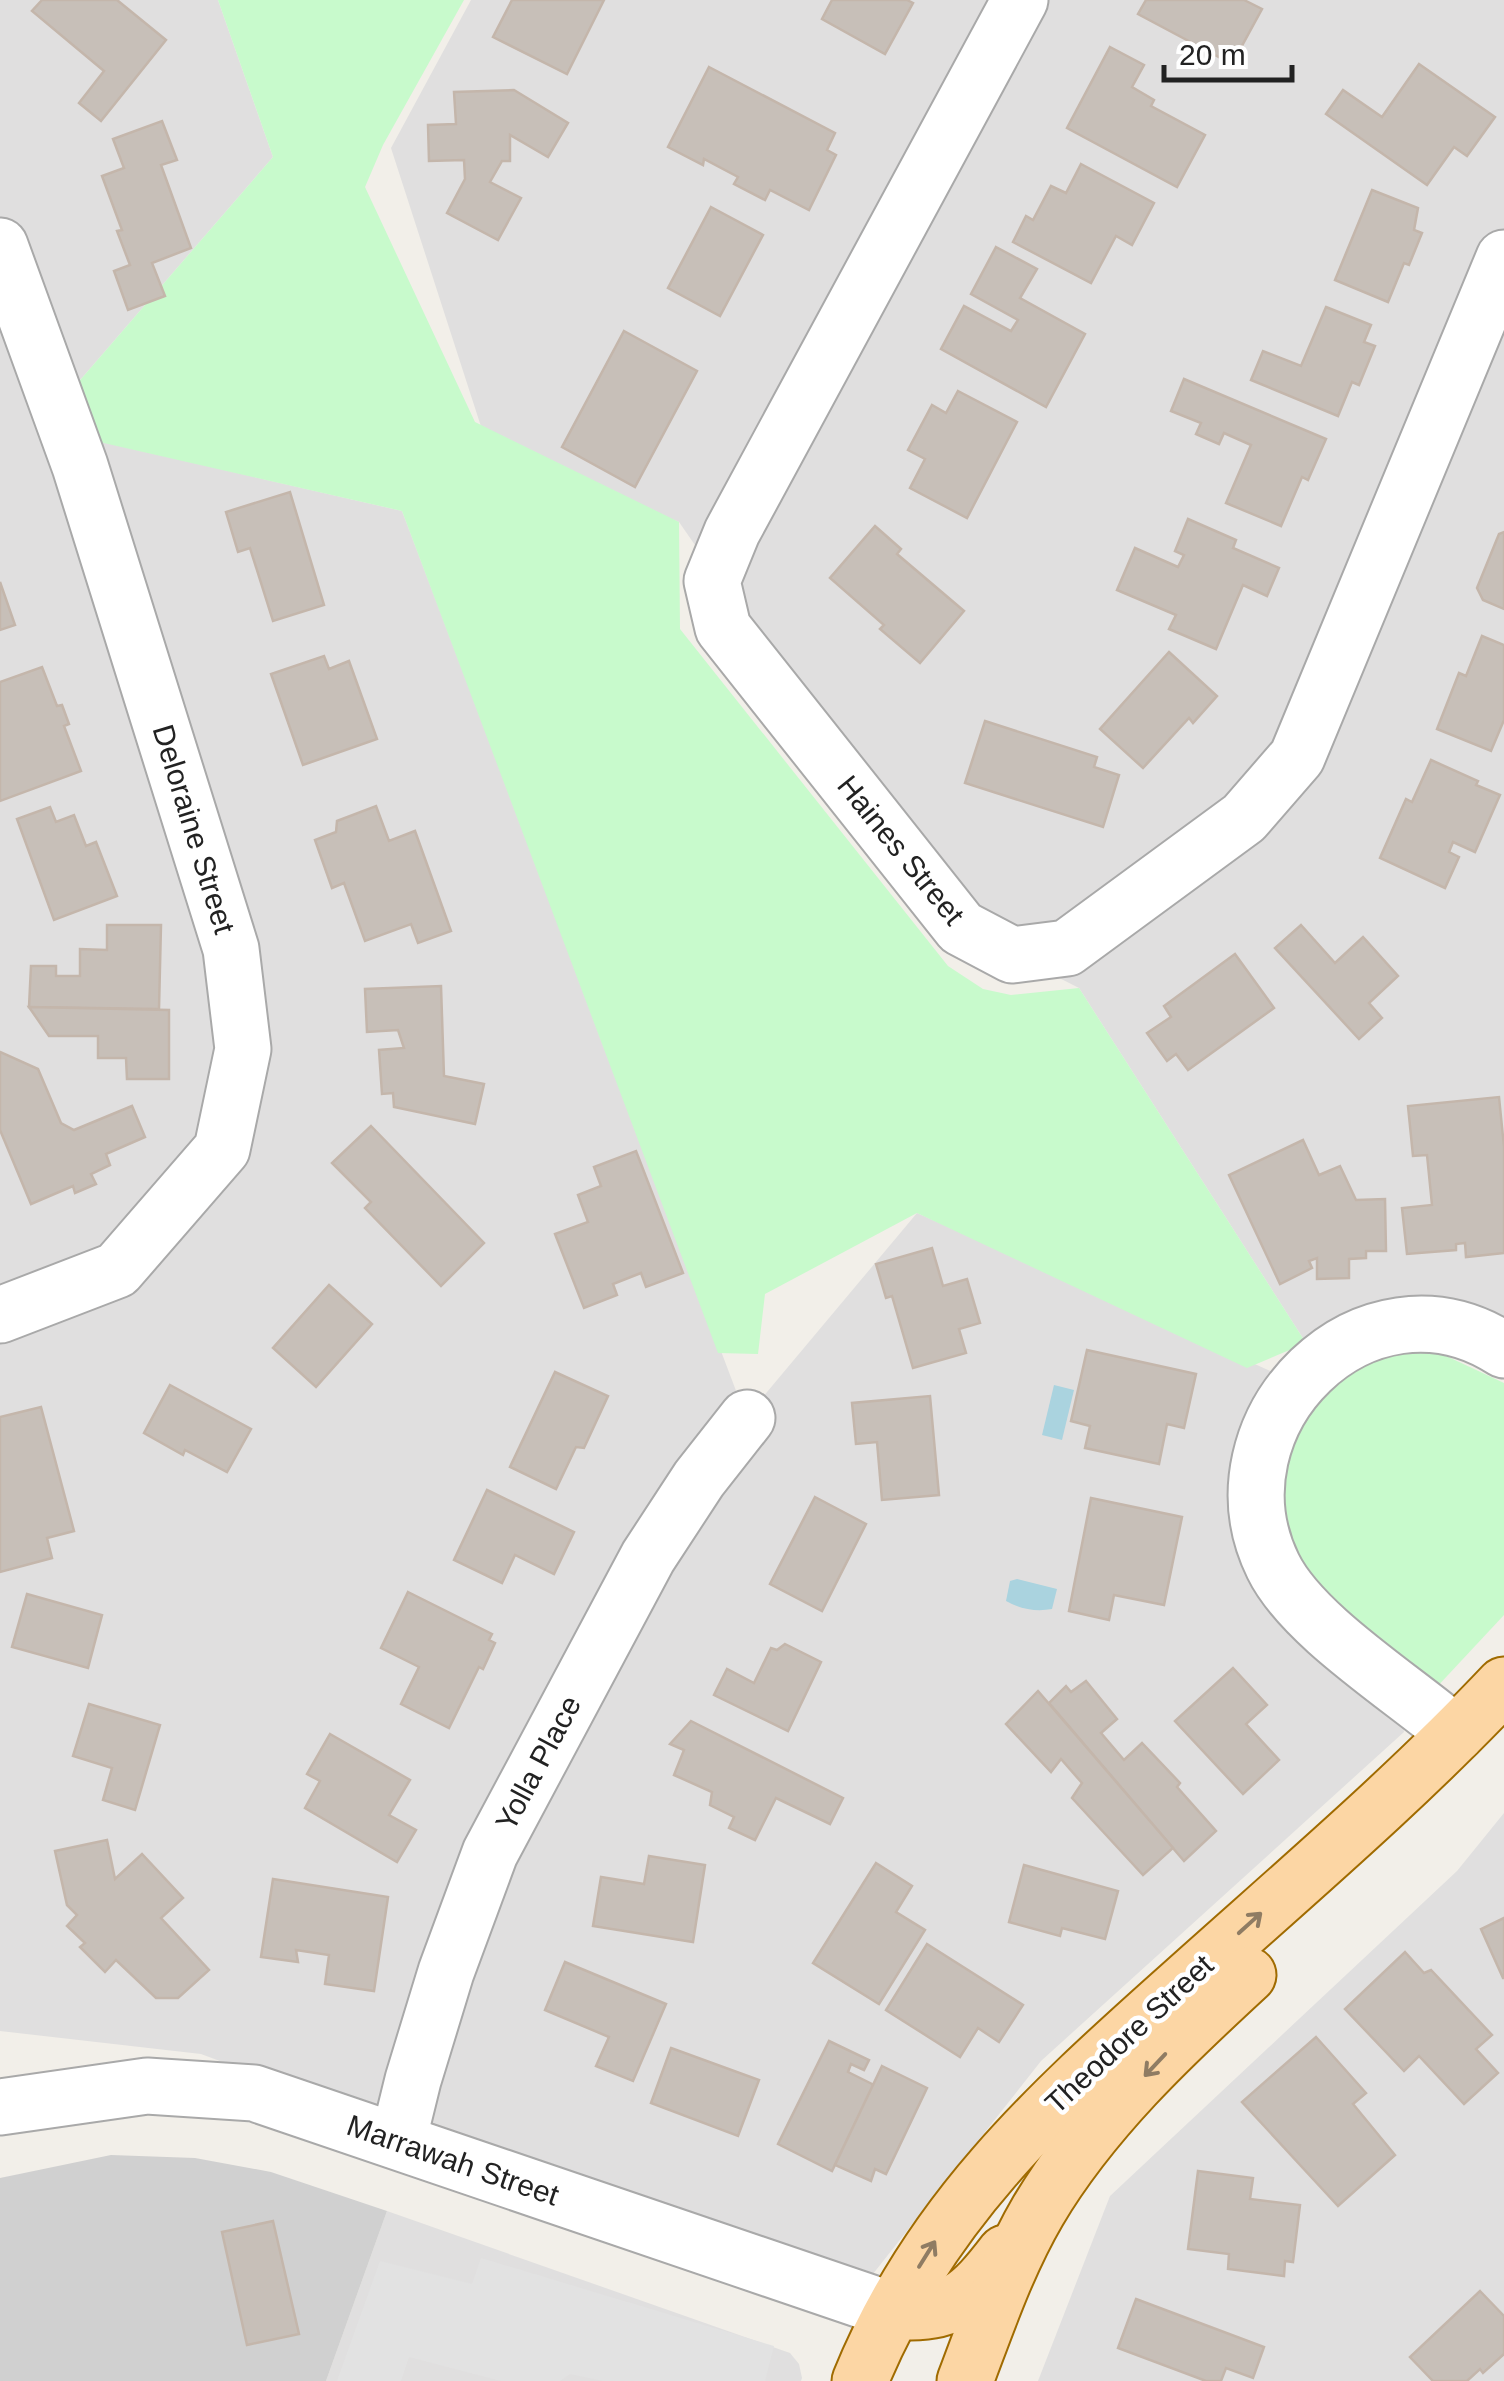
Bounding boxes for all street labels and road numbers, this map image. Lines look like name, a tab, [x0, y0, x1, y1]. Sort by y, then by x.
street label: Deloraine Street	[147, 721, 242, 938]
street label: Haines Street	[831, 769, 971, 932]
street label: Yolla Place	[489, 1690, 587, 1836]
street label: Theodore Street	[1038, 1948, 1220, 2120]
street label: Marrawah Street	[343, 2108, 564, 2212]

